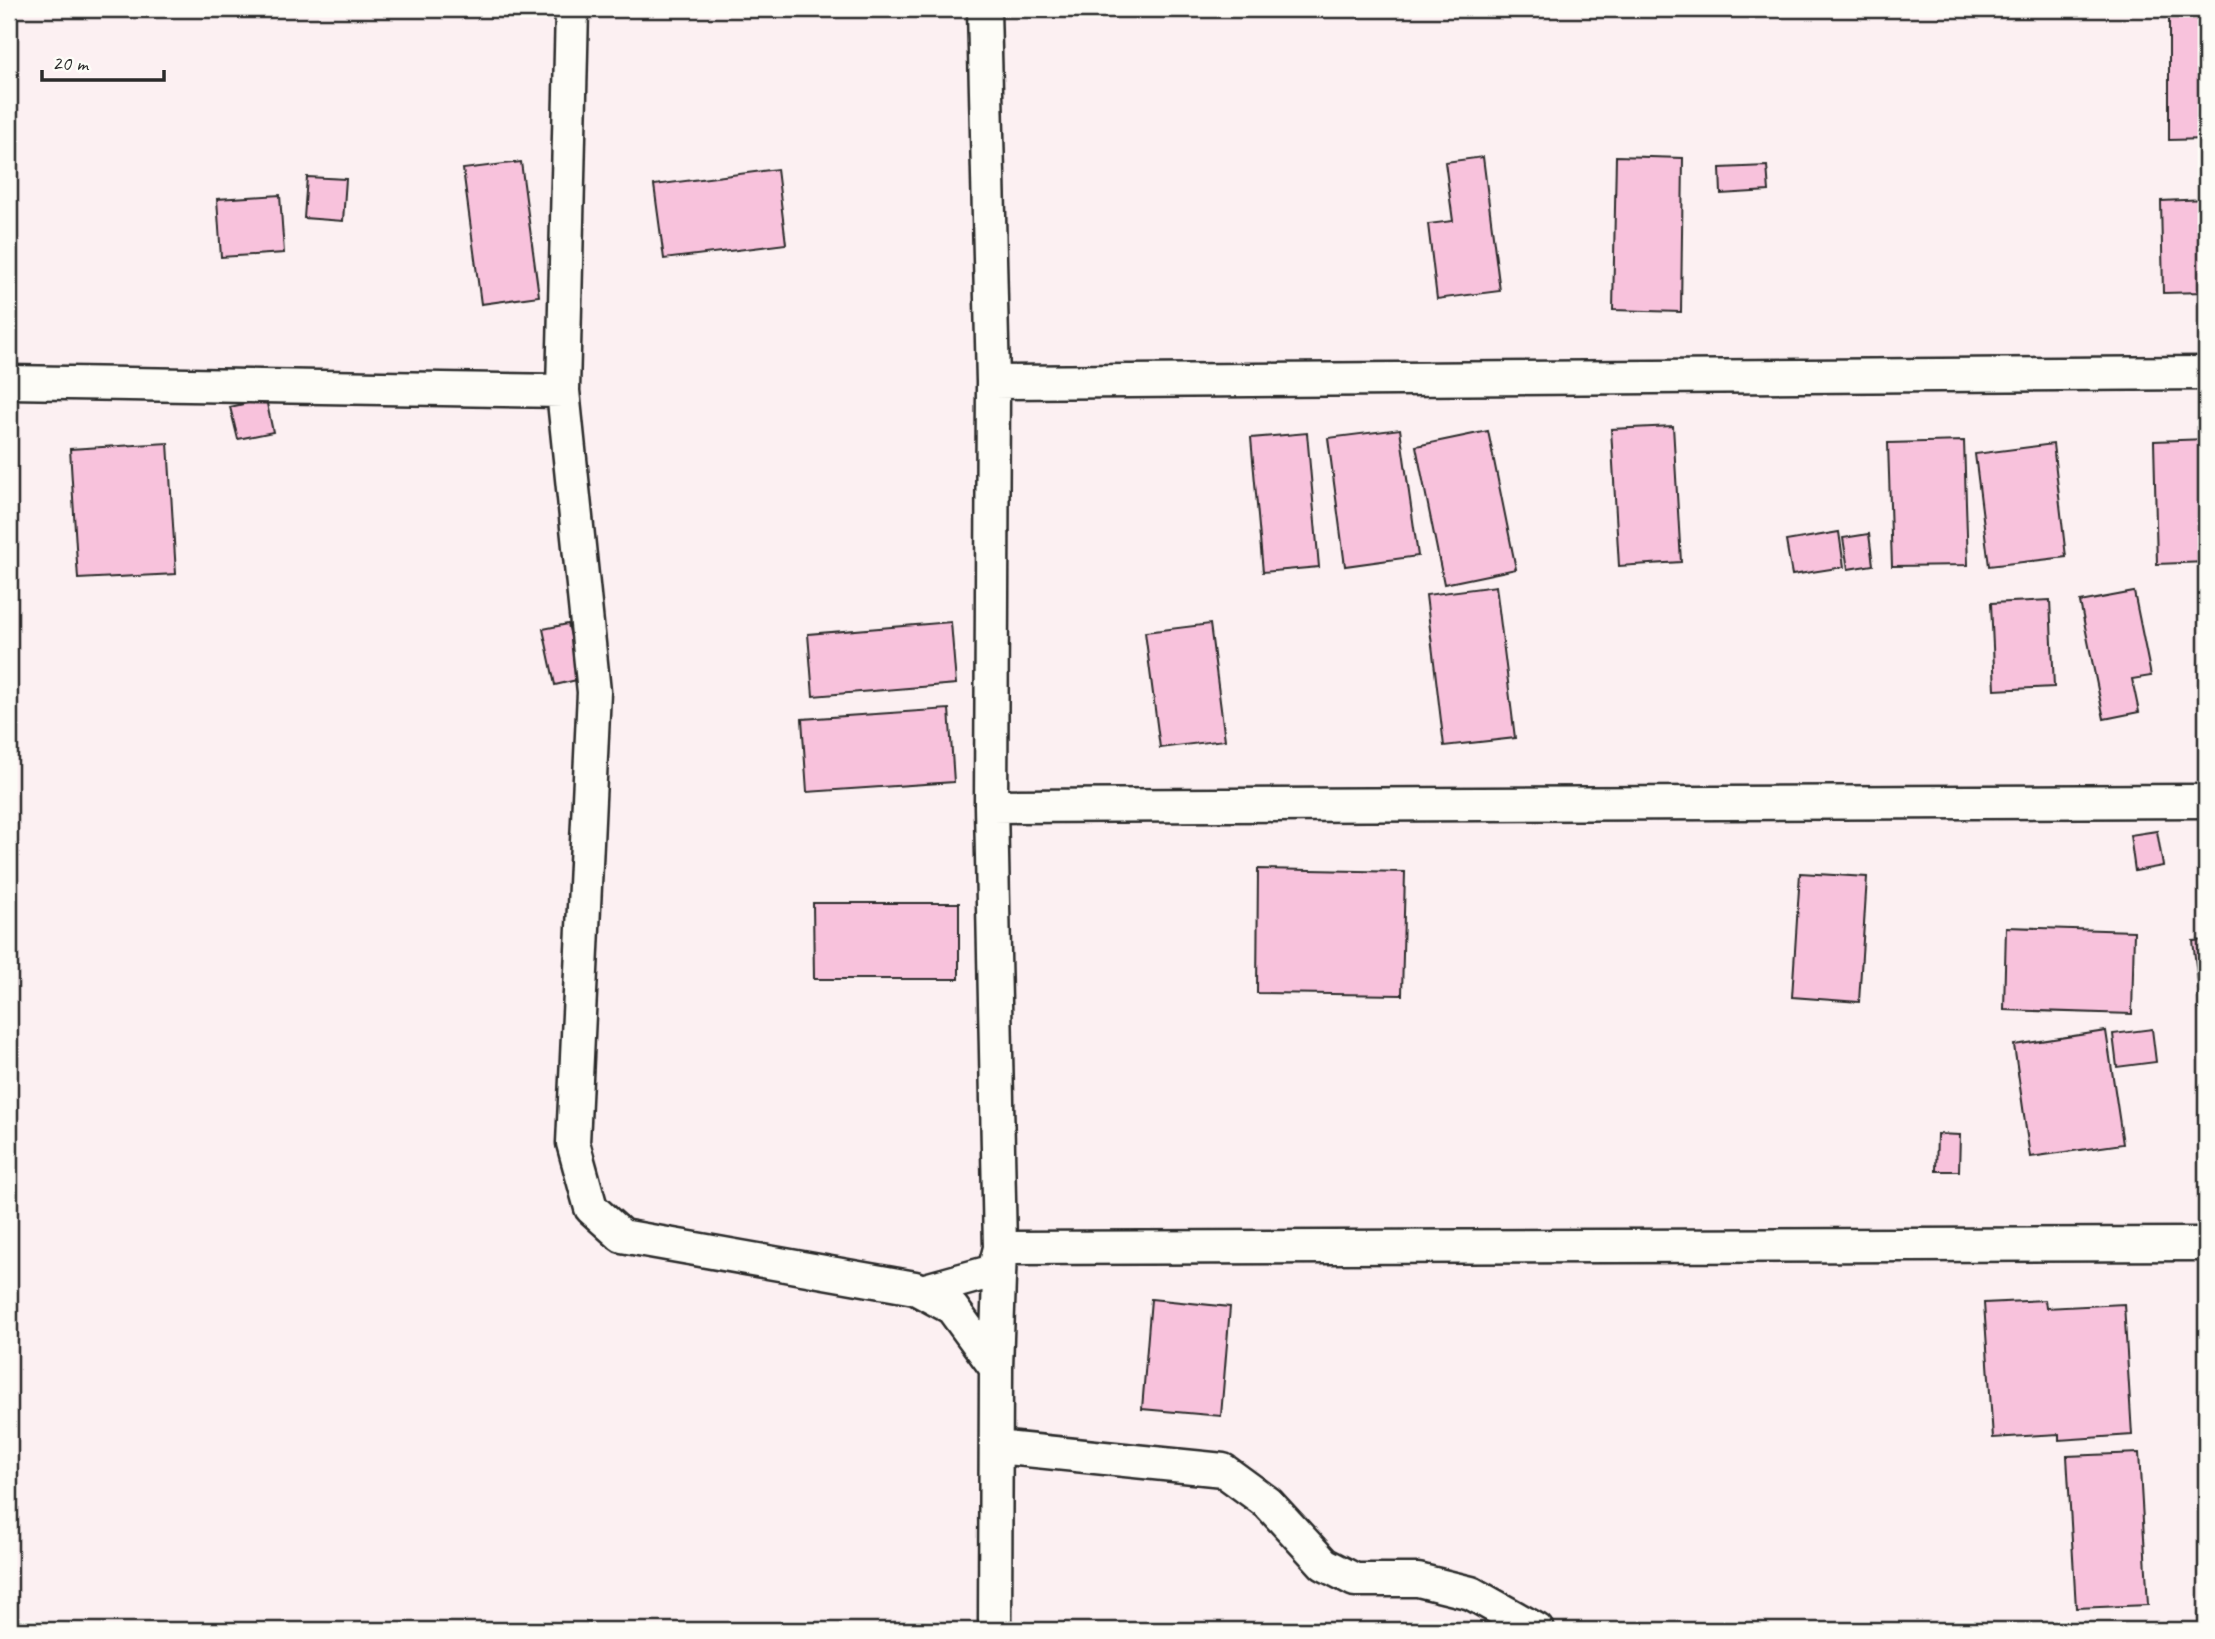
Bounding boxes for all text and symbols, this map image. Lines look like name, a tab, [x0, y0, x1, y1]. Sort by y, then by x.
scale bar	[42, 38, 164, 82]
text: 20 m	[52, 50, 90, 76]

